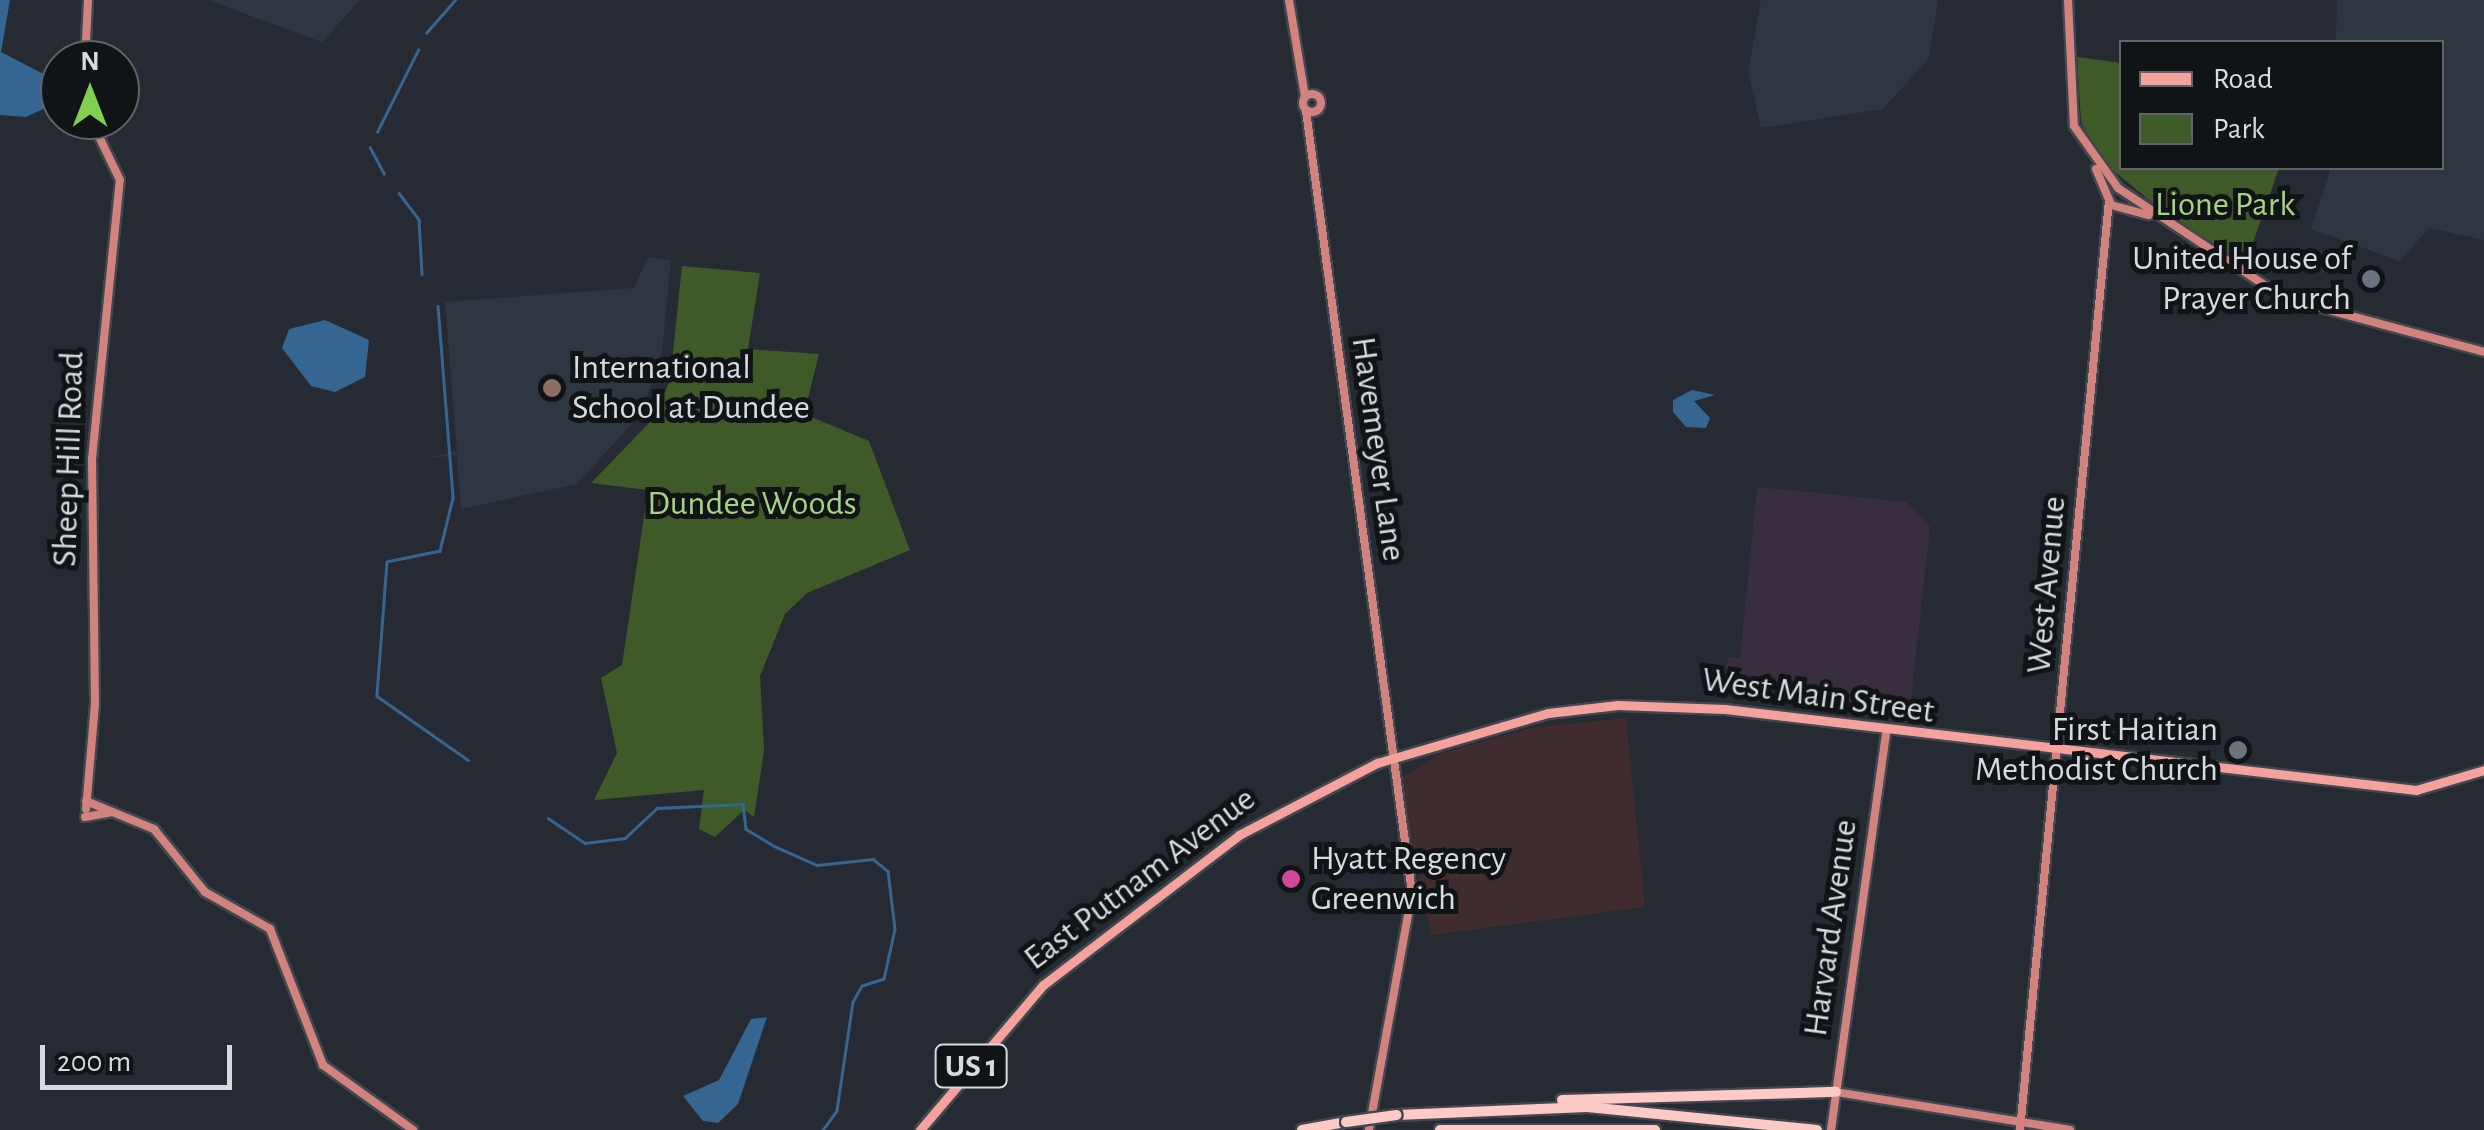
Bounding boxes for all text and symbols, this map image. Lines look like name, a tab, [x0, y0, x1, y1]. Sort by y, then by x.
north arrow	[40, 40, 140, 140]
legend	[2119, 40, 2444, 170]
text: N	[80, 48, 100, 76]
text: Road	[2213, 64, 2273, 94]
text: Park	[2213, 114, 2265, 144]
park label: Lione Park	[2155, 184, 2295, 226]
place label: United House of Prayer Church	[2132, 238, 2351, 320]
marker: United House of Prayer Church	[2360, 268, 2382, 290]
street label: Havemeyer Lane	[1341, 334, 1415, 564]
place label: International School at Dundee	[572, 347, 810, 429]
street label: Sheep Hill Road	[44, 351, 94, 567]
marker: International School at Dundee	[541, 377, 563, 399]
park label: Dundee Woods	[647, 483, 857, 525]
street label: West Avenue	[2018, 495, 2076, 675]
street label: West Main Street	[1699, 659, 1937, 733]
place label: First Haitian Methodist Church	[1975, 709, 2218, 791]
marker: First Haitian Methodist Church	[2227, 739, 2249, 761]
street label: East Putnam Avenue	[1016, 778, 1264, 980]
street label: Harvard Avenue	[1795, 817, 1867, 1039]
place label: Hyatt Regency Greenwich	[1311, 838, 1506, 920]
marker: Hyatt Regency Greenwich	[1280, 868, 1302, 890]
scale bar	[45, 1025, 238, 1087]
road number: US 1	[934, 1039, 1008, 1093]
text: 200 m	[57, 1047, 131, 1077]

